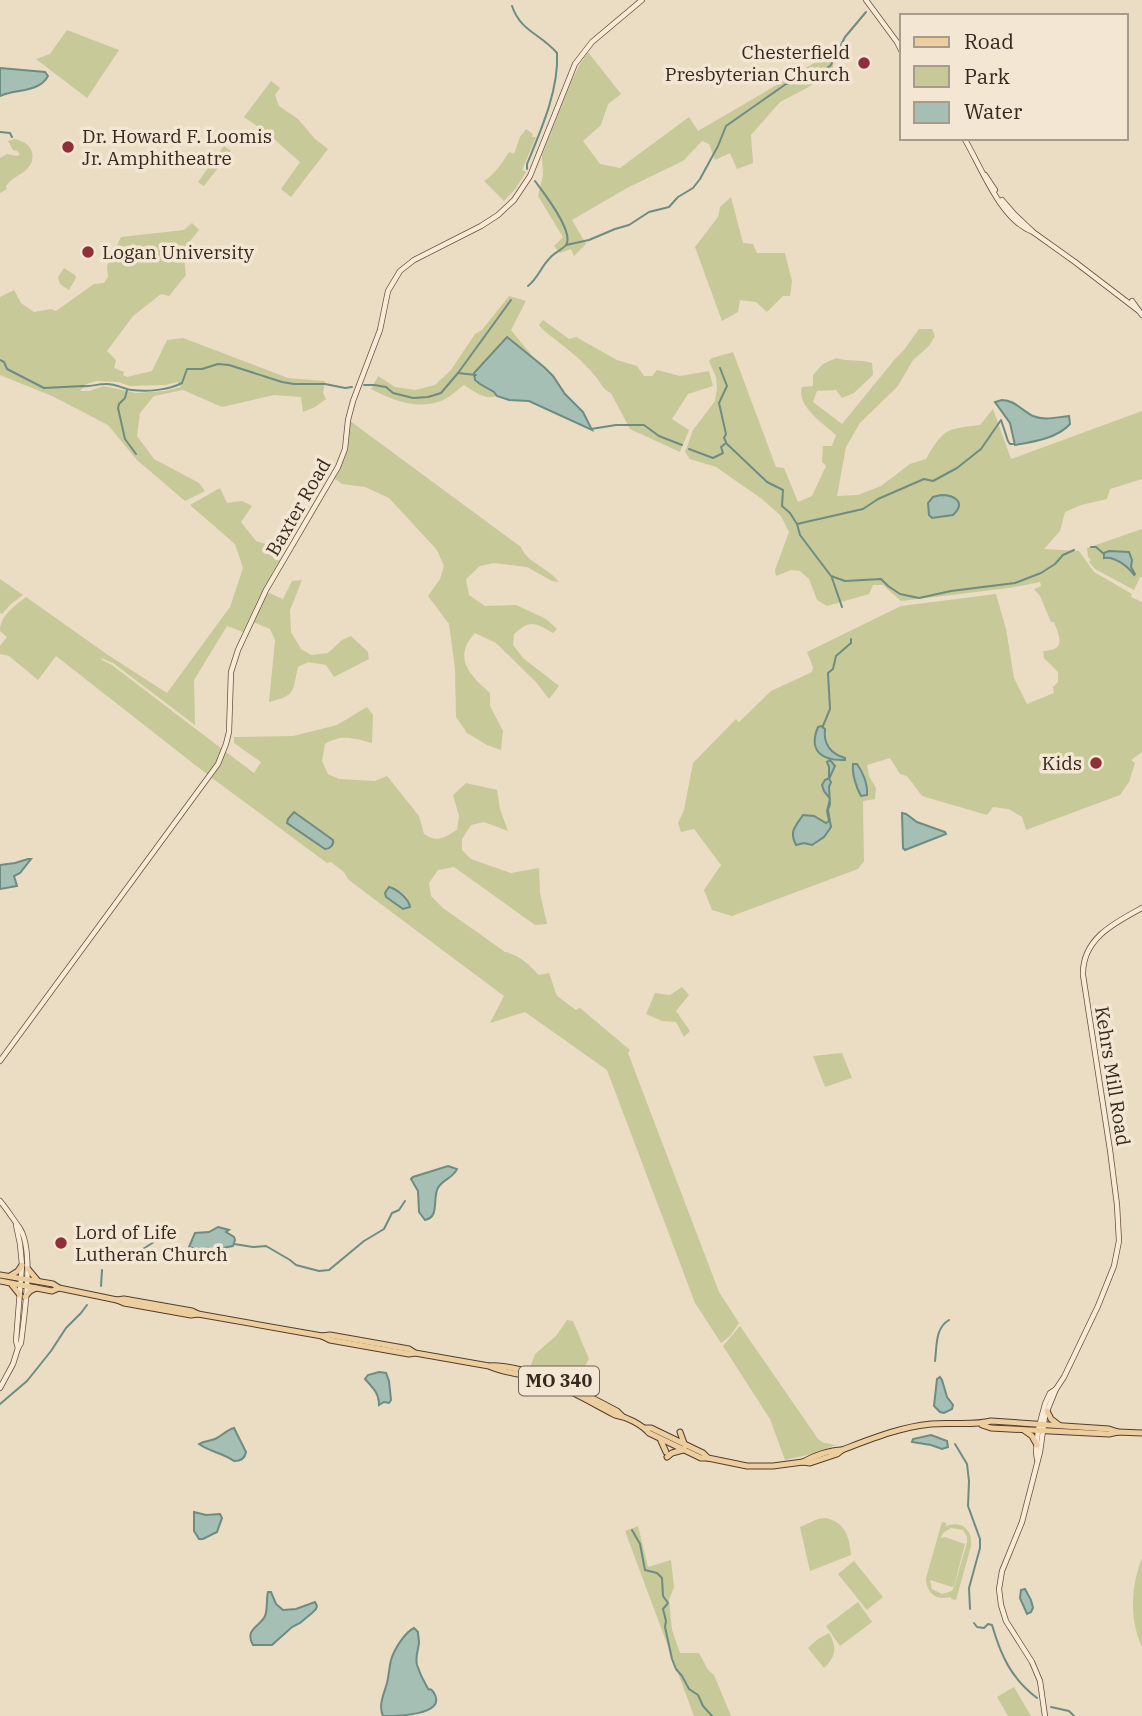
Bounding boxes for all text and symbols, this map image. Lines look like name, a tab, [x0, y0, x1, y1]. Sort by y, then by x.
legend	[900, 14, 1128, 140]
text: Road	[964, 27, 1014, 55]
place label: Chesterfield Presbyterian Church	[665, 40, 850, 86]
marker: Chesterfield Presbyterian Church	[856, 55, 872, 71]
text: Park	[964, 62, 1011, 90]
text: Water	[964, 97, 1023, 125]
place label: Dr. Howard F. Loomis Jr. Amphitheatre	[82, 124, 272, 170]
marker: Dr. Howard F. Loomis Jr. Amphitheatre	[60, 139, 76, 155]
place label: Logan University	[102, 240, 255, 264]
marker: Logan University	[80, 244, 96, 260]
street label: Baxter Road	[260, 454, 336, 560]
place label: Kids	[1042, 751, 1082, 775]
marker: Kids	[1088, 755, 1104, 771]
street label: Kehrs Mill Road	[1090, 1005, 1136, 1147]
place label: Lord of Life Lutheran Church	[75, 1220, 228, 1266]
marker: Lord of Life Lutheran Church	[53, 1235, 69, 1251]
road number: MO 340	[519, 1366, 599, 1396]

